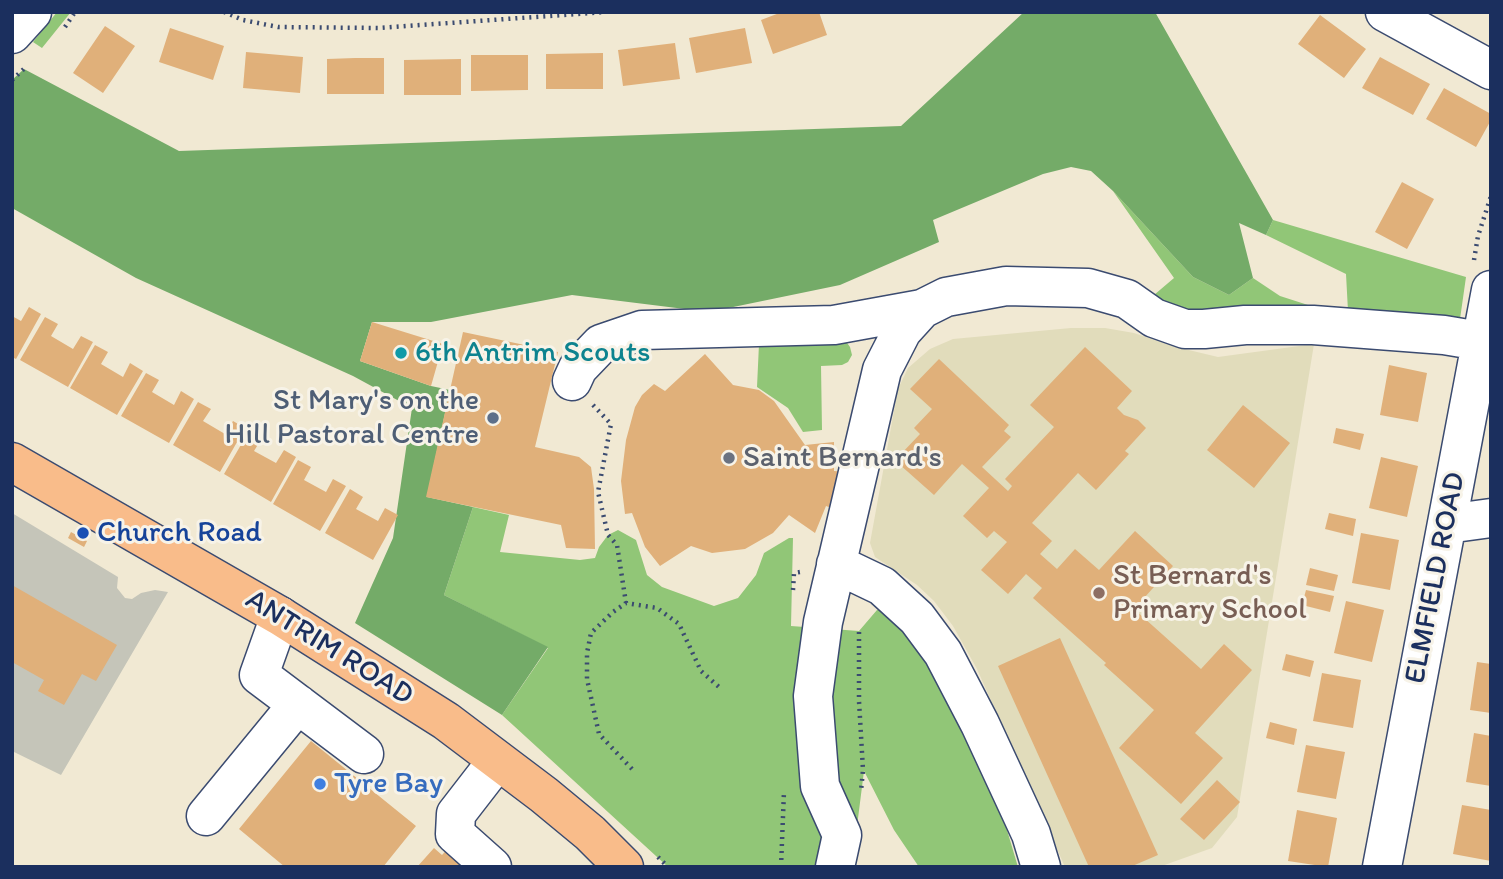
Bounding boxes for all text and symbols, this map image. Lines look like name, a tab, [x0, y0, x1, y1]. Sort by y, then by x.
place label: 6th Antrim Scouts	[415, 335, 651, 371]
marker: 6th Antrim Scouts	[393, 345, 409, 361]
place label: St Mary's on the Hill Pastoral Centre	[225, 383, 479, 453]
marker: St Mary's on the Hill Pastoral Centre	[485, 410, 501, 426]
place label: Saint Bernard's	[743, 440, 942, 476]
marker: Saint Bernard's	[721, 450, 737, 466]
street label: ELMFIELD ROAD	[1398, 469, 1474, 687]
place label: Church Road	[97, 515, 262, 551]
marker: Church Road	[75, 525, 91, 541]
place label: St Bernard's Primary School	[1113, 558, 1307, 628]
street label: ANTRIM ROAD	[238, 582, 420, 714]
marker: St Bernard's Primary School	[1091, 585, 1107, 601]
place label: Tyre Bay	[334, 766, 443, 802]
marker: Tyre Bay	[312, 776, 328, 792]

